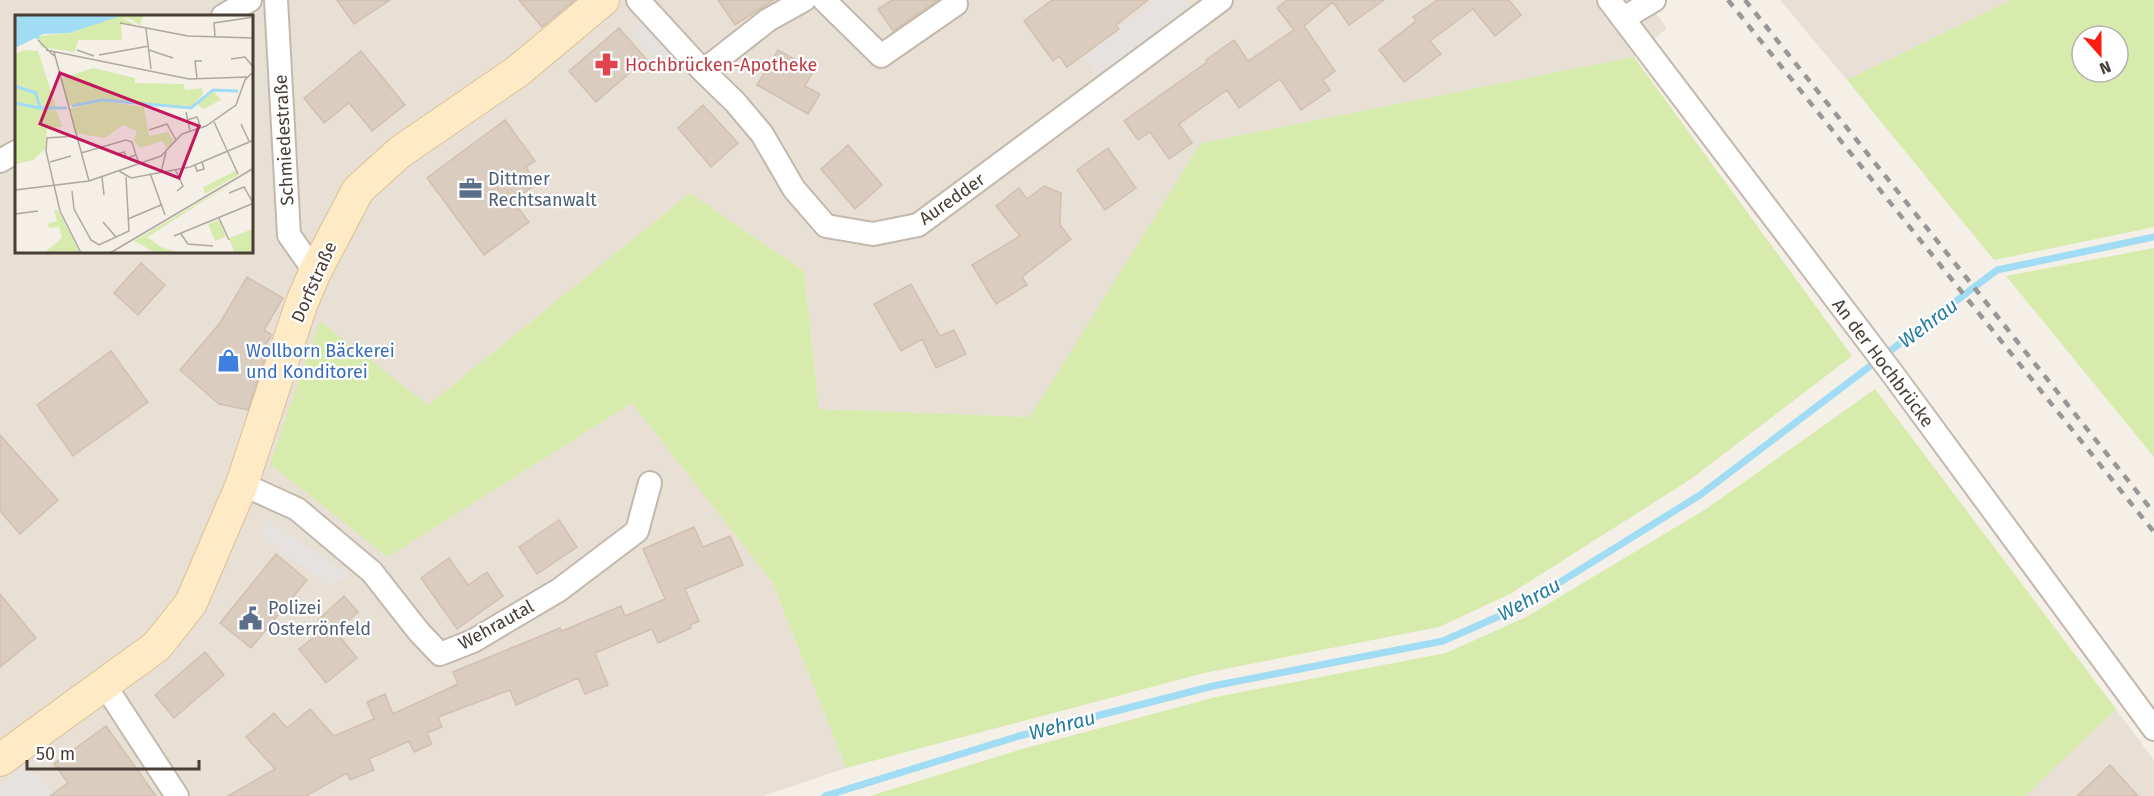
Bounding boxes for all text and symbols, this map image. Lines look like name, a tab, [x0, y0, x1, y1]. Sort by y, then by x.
inset map	[15, 15, 254, 254]
north arrow	[2070, 24, 2130, 84]
pharmacy icon: Hochbrücken-Apotheke	[594, 52, 620, 78]
place label: Hochbrücken-Apotheke	[625, 54, 817, 76]
text: N	[2097, 57, 2114, 78]
street label: Schmiedestraße	[270, 74, 298, 206]
place label: Dittmer Rechtsanwalt	[488, 168, 597, 211]
street label: Auredder	[915, 168, 989, 230]
office icon: Dittmer Rechtsanwalt	[457, 176, 483, 202]
street label: Dorfstraße	[286, 238, 342, 326]
water label: Wehrau	[1894, 293, 1962, 353]
street label: An der Hochbrücke	[1827, 294, 1939, 432]
place label: Wollborn Bäckerei und Konditorei	[246, 340, 395, 383]
shop icon: Wollborn Bäckerei und Konditorei	[215, 348, 241, 374]
water label: Wehrau	[1493, 572, 1565, 626]
street label: Wehrautal	[454, 595, 538, 655]
place label: Polizei Osterrönfeld	[268, 597, 371, 640]
public building icon: Polizei Osterrönfeld	[237, 605, 263, 631]
water label: Wehrau	[1026, 705, 1098, 745]
scale bar	[27, 733, 200, 771]
text: 50 m	[36, 743, 75, 765]

